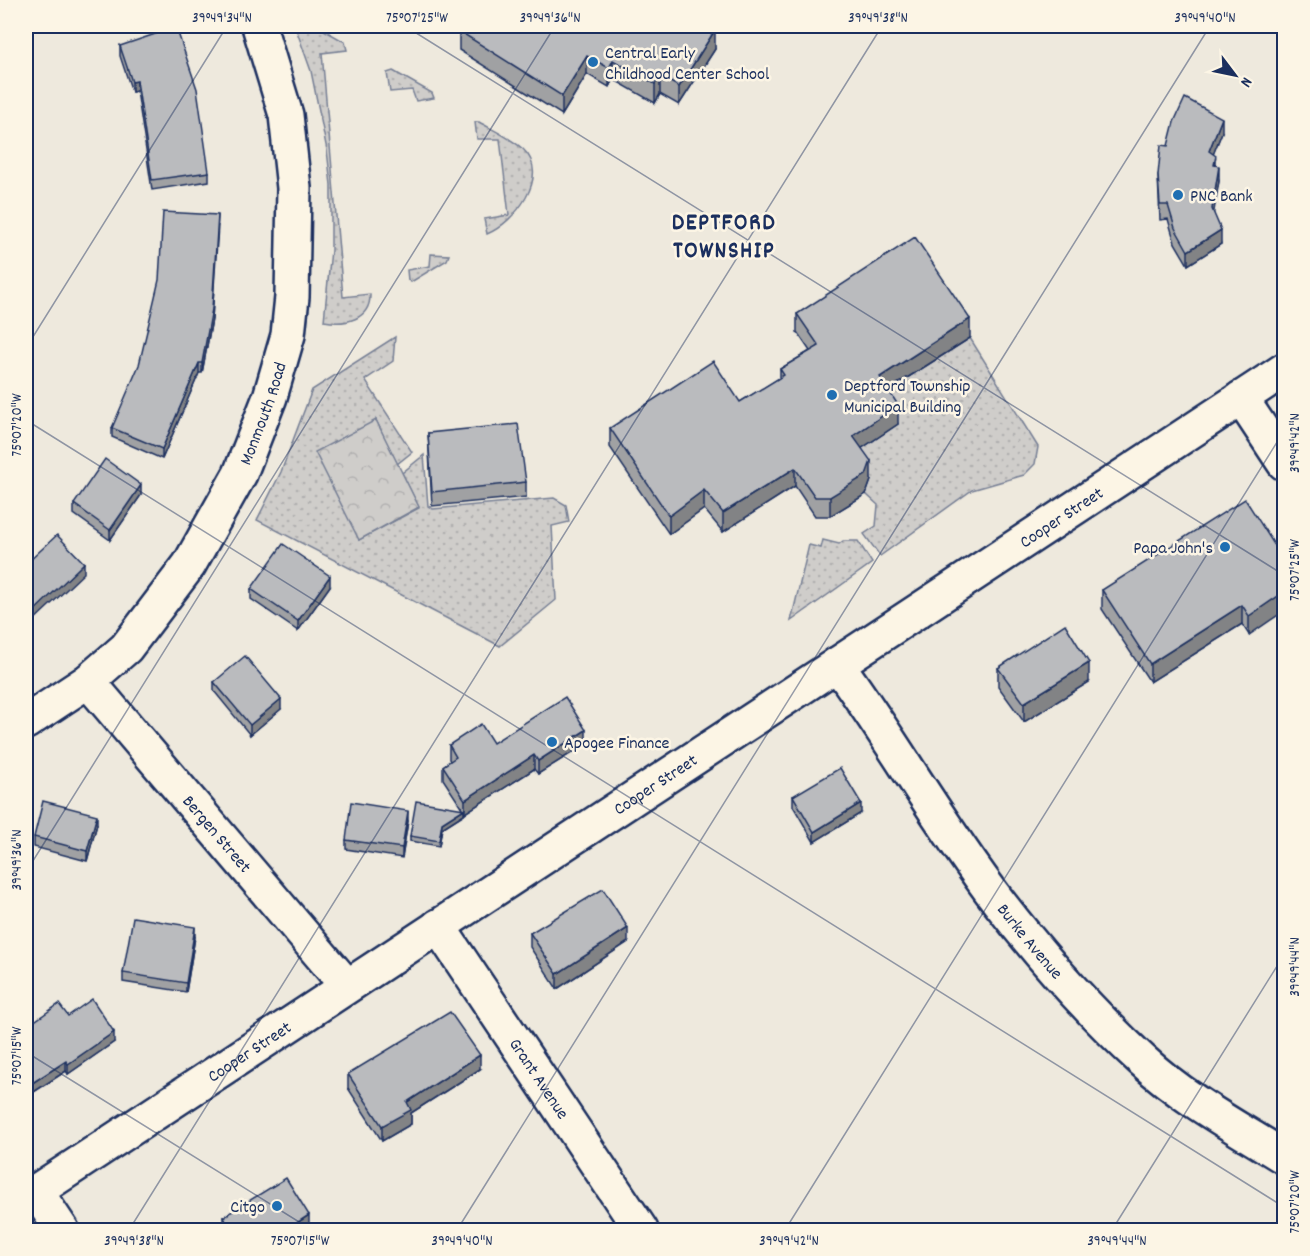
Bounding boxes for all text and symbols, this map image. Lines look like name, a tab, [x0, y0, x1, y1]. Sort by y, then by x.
text: 39°49'34"N	[192, 8, 252, 30]
text: 75°07'25"W	[386, 8, 448, 30]
text: 39°49'36"N	[519, 8, 581, 30]
text: 39°49'38"N	[848, 8, 908, 30]
text: 39°49'40"N	[1174, 8, 1236, 30]
place label: Central Early Childhood Center School	[605, 42, 770, 88]
north arrow	[1205, 45, 1265, 105]
marker: Central Early Childhood Center School	[586, 55, 600, 69]
text: N	[1234, 72, 1257, 91]
place label: PNC Bank	[1190, 185, 1253, 210]
marker: PNC Bank	[1171, 188, 1185, 202]
district label: DEPTFORD TOWNSHIP	[672, 207, 776, 269]
street label: Monmouth Road	[235, 360, 294, 469]
place label: Deptford Township Municipal Building	[844, 375, 971, 421]
marker: Deptford Township Municipal Building	[825, 388, 839, 402]
text: 75°07'20"W	[7, 393, 29, 457]
text: 39°49'42"N	[1285, 413, 1307, 473]
street label: Cooper Street	[1015, 482, 1109, 556]
place label: Papa John's	[1133, 537, 1213, 562]
text: 75°07'25"W	[1285, 539, 1307, 601]
marker: Papa John's	[1218, 540, 1232, 554]
place label: Apogee Finance	[564, 732, 670, 757]
marker: Apogee Finance	[545, 735, 559, 749]
street label: Cooper Street	[609, 749, 704, 823]
street label: Bergen Street	[175, 791, 256, 880]
text: 39°49'36"N	[7, 829, 29, 891]
street label: Burke Avenue	[990, 899, 1067, 986]
text: 39°49'44"N	[1285, 937, 1307, 997]
street label: Cooper Street	[204, 1016, 298, 1090]
text: 75°07'15"W	[7, 1026, 29, 1085]
street label: Grant Avenue	[501, 1034, 574, 1125]
text: 75°07'20"W	[1285, 1170, 1307, 1234]
place label: Citgo	[230, 1196, 265, 1221]
marker: Citgo	[270, 1199, 284, 1213]
text: 39°49'38"N	[104, 1231, 164, 1253]
text: 75°07'15"W	[271, 1231, 330, 1253]
text: 39°49'40"N	[431, 1231, 493, 1253]
text: 39°49'42"N	[759, 1231, 819, 1253]
text: 39°49'44"N	[1087, 1231, 1147, 1253]

